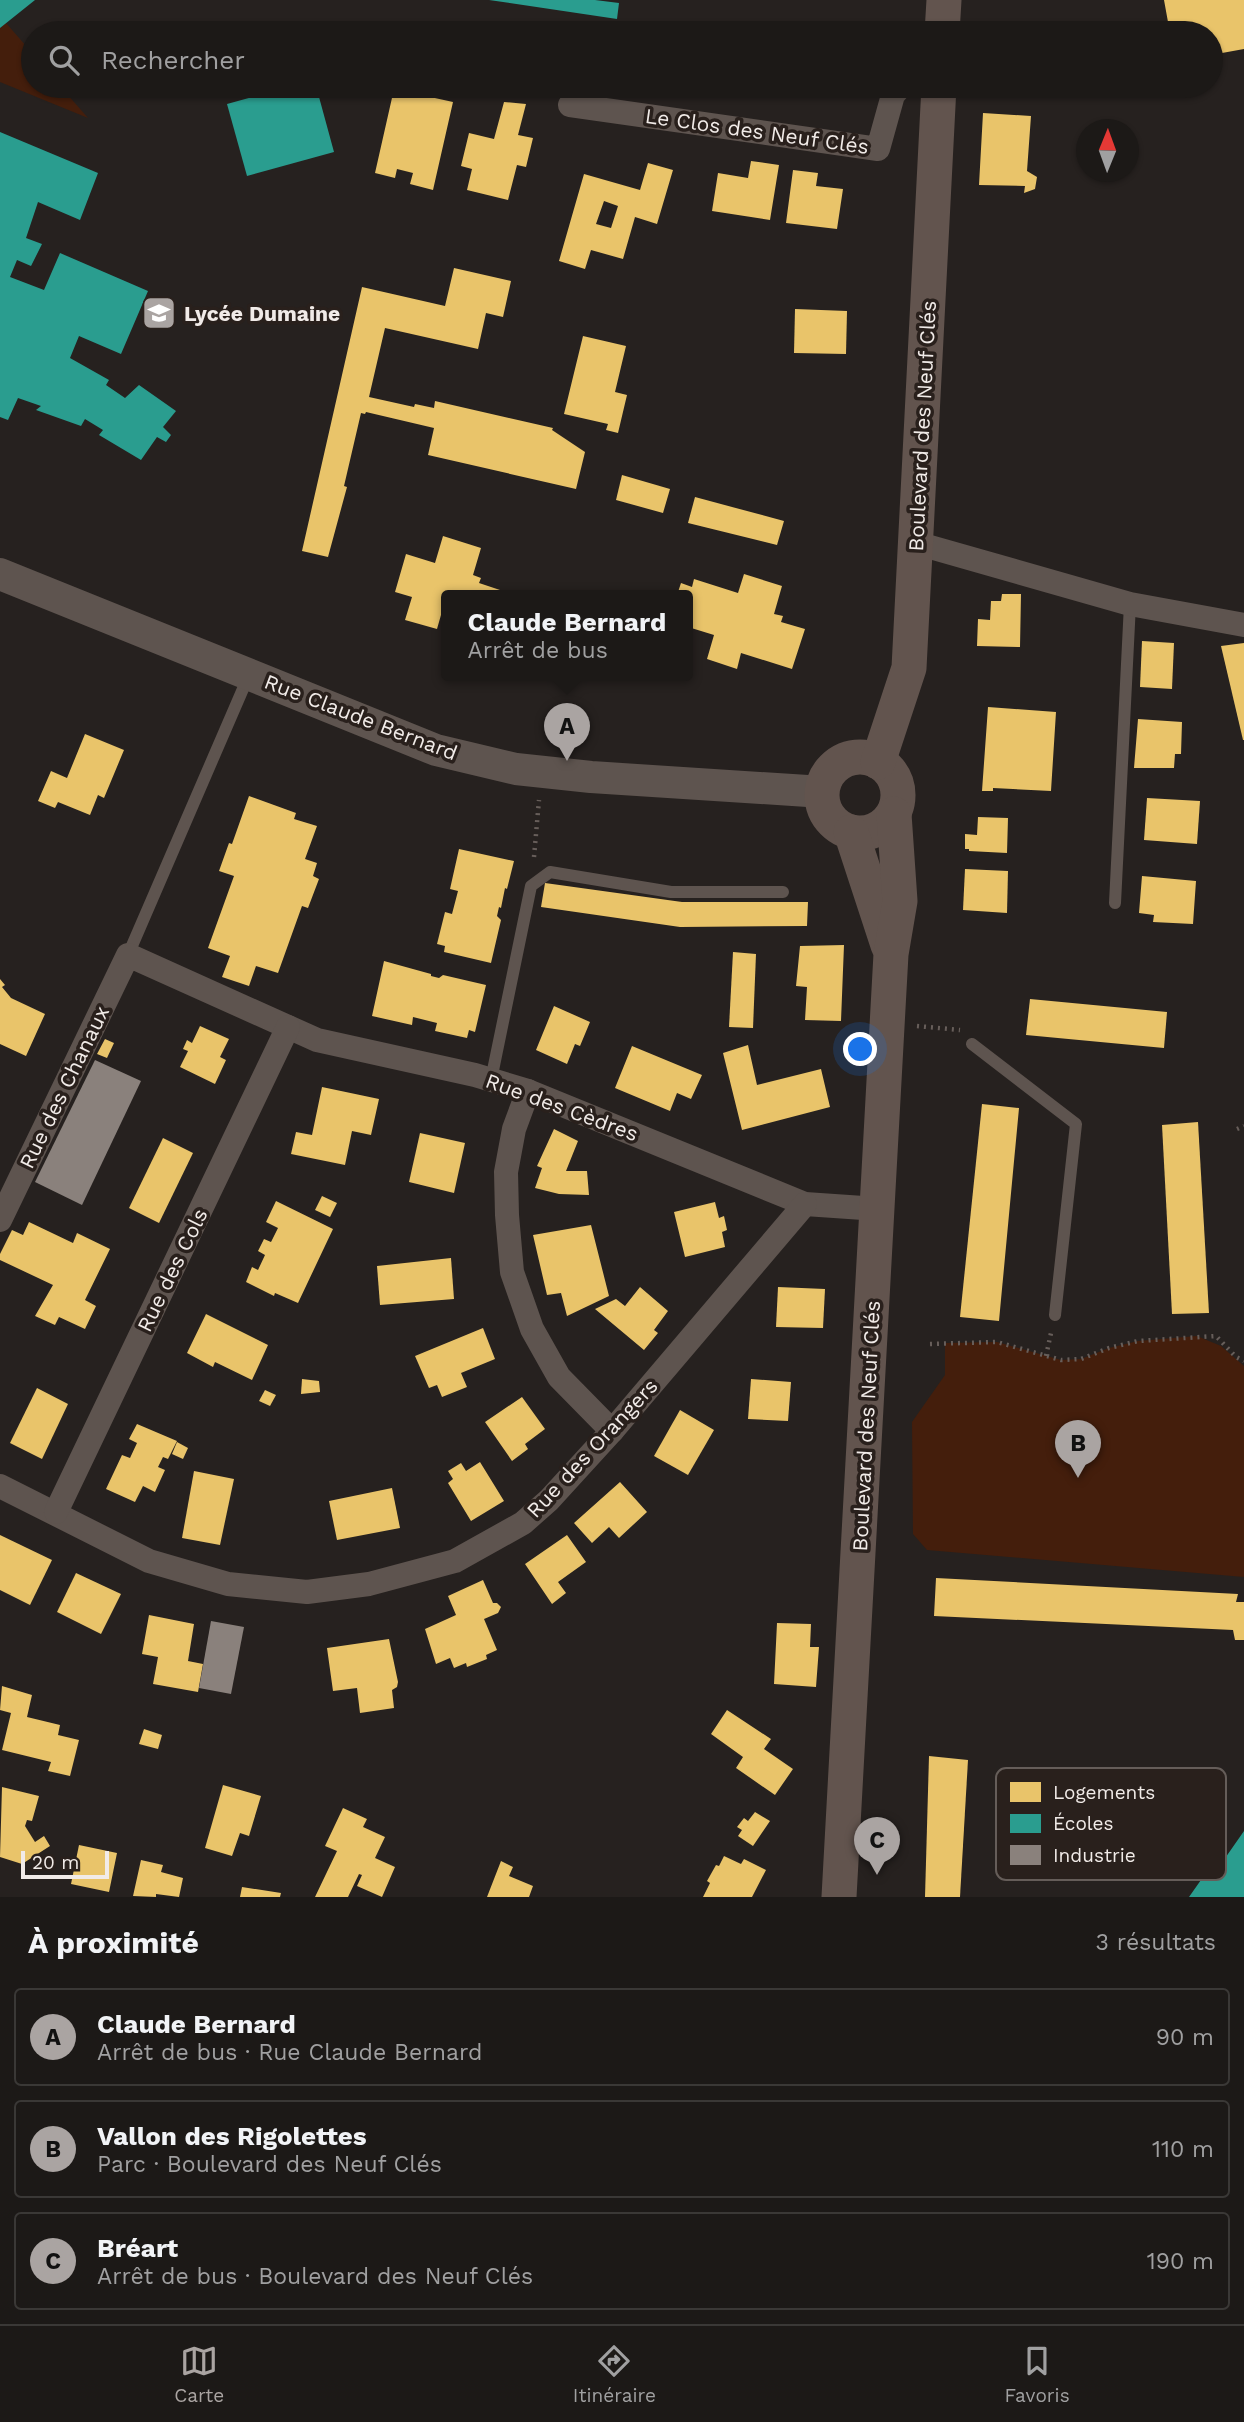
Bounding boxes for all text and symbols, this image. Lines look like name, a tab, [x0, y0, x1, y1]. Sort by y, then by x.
search box	[21, 21, 1223, 98]
icon: search	[45, 41, 83, 79]
text: Rechercher	[101, 45, 245, 75]
street label: Le Clos des Neuf Clés	[644, 103, 870, 159]
north arrow	[1076, 119, 1139, 182]
school or university icon: Lycée Dumaine	[140, 294, 178, 332]
street label: Boulevard des Neuf Clés	[903, 300, 941, 552]
place label: Lycée Dumaine	[184, 301, 340, 326]
popup	[441, 590, 693, 681]
text: Claude Bernard	[468, 607, 666, 637]
text: Arrêt de bus	[468, 637, 608, 664]
street label: Rue Claude Bernard	[261, 669, 461, 765]
pin: A	[544, 703, 590, 761]
street label: Rue des Chanaux	[14, 1002, 114, 1172]
your location	[843, 1032, 877, 1066]
street label: Rue des Cèdres	[482, 1068, 642, 1146]
street label: Rue des Cols	[131, 1204, 213, 1336]
street label: Boulevard des Neuf Clés	[847, 1300, 885, 1552]
street label: Rue des Orangers	[521, 1373, 663, 1523]
pin: B	[1055, 1420, 1101, 1478]
legend	[996, 1768, 1226, 1880]
text: Logements	[1053, 1781, 1155, 1804]
text: Écoles	[1053, 1812, 1114, 1835]
pin: C	[854, 1817, 900, 1875]
text: Industrie	[1053, 1844, 1136, 1867]
scale bar	[21, 1848, 108, 1880]
text: 20 m	[32, 1851, 79, 1874]
text: À proximité	[28, 1925, 199, 1960]
text: 3 résultats	[1096, 1929, 1216, 1956]
text: Claude Bernard	[97, 2009, 296, 2039]
text: A	[45, 2024, 61, 2051]
text: 90 m	[1156, 2024, 1214, 2051]
text: Arrêt de bus · Rue Claude Bernard	[97, 2039, 482, 2066]
text: Vallon des Rigolettes	[97, 2121, 367, 2151]
text: B	[45, 2136, 61, 2163]
text: 110 m	[1152, 2136, 1214, 2163]
text: Parc · Boulevard des Neuf Clés	[97, 2151, 442, 2178]
text: Bréart	[97, 2233, 178, 2263]
text: C	[45, 2248, 61, 2275]
text: 190 m	[1147, 2248, 1214, 2275]
text: Arrêt de bus · Boulevard des Neuf Clés	[97, 2263, 533, 2290]
tab: Carte	[174, 2342, 224, 2407]
tab: Itinéraire	[573, 2342, 656, 2407]
tab: Favoris	[1005, 2342, 1070, 2407]

